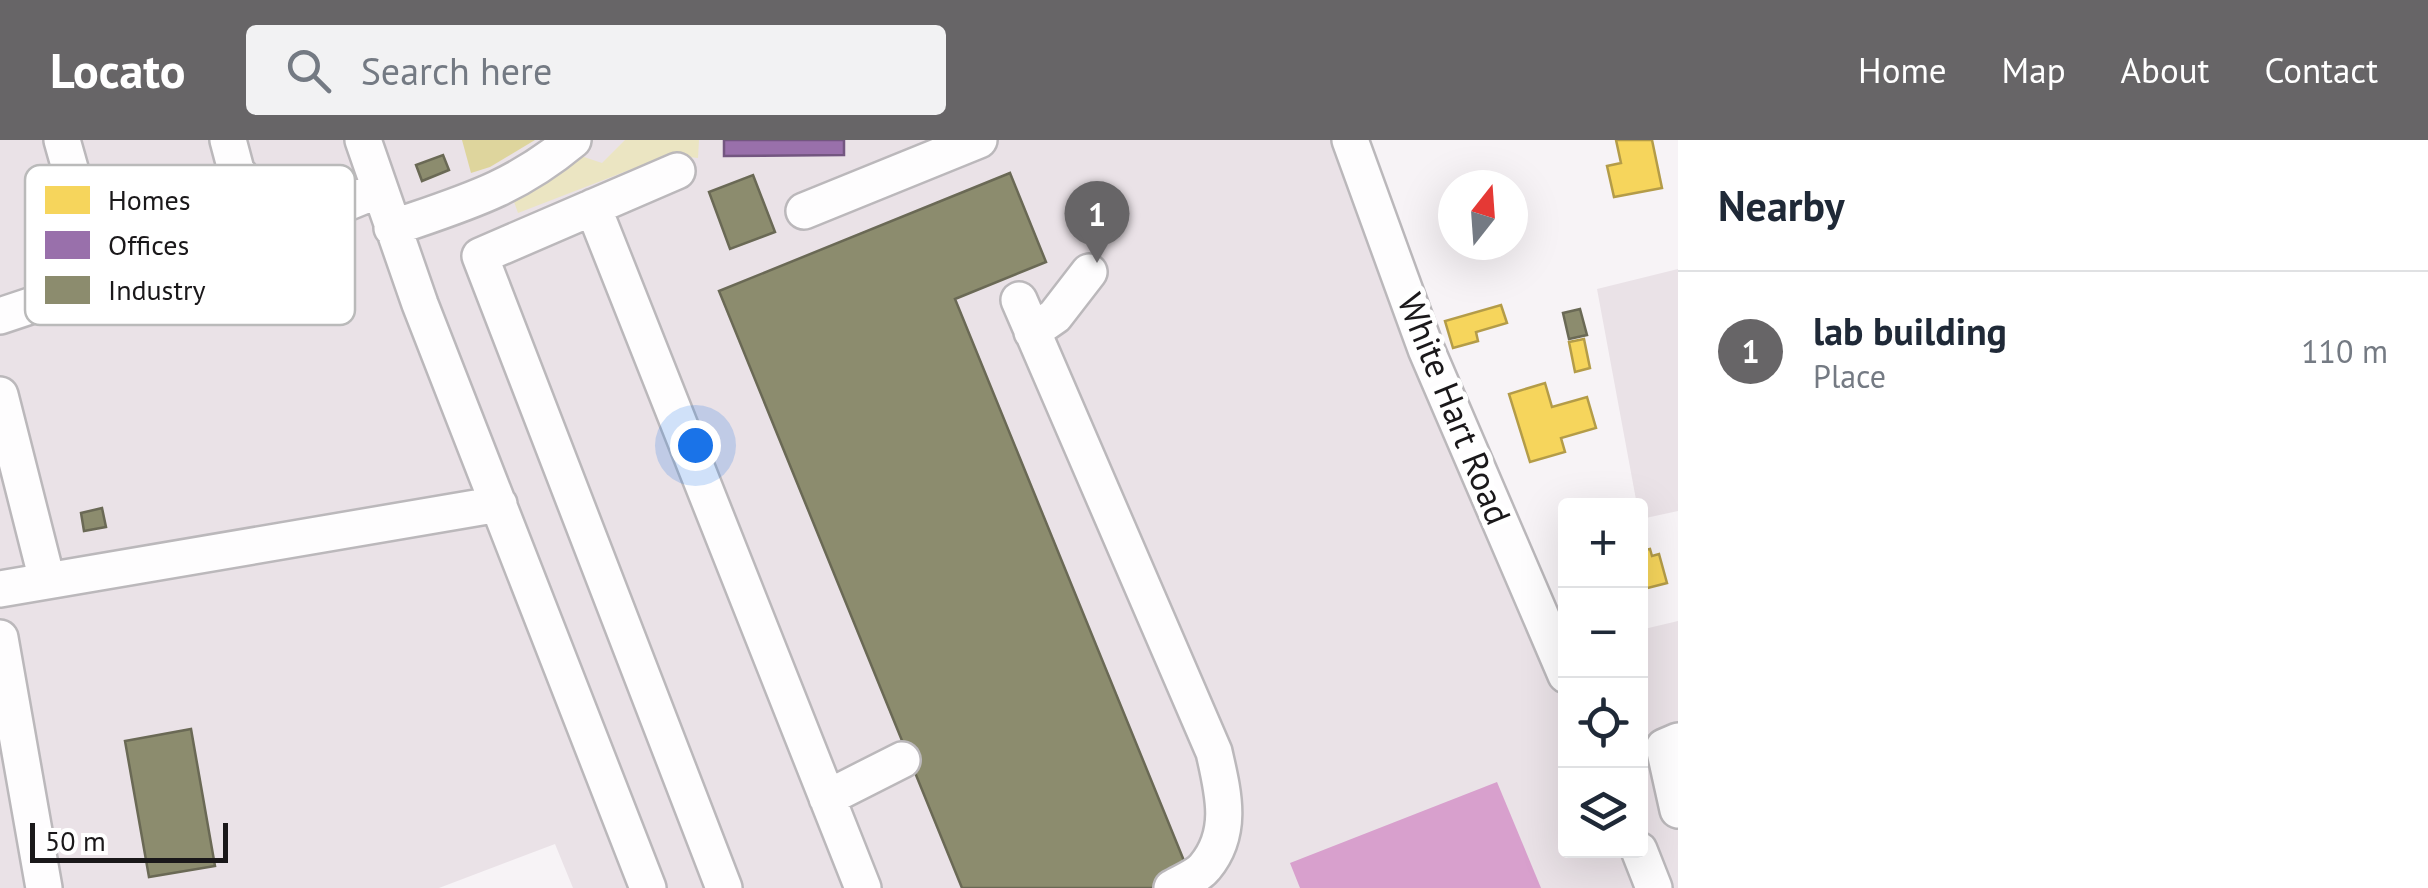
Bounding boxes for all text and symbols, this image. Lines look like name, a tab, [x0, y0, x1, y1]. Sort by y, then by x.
search box	[246, 25, 946, 115]
text: Locato	[50, 39, 186, 101]
icon: search	[281, 43, 336, 98]
text: Search here	[361, 46, 552, 95]
text: Home	[1858, 47, 1947, 93]
text: Map	[2002, 47, 2066, 93]
text: About	[2121, 47, 2209, 93]
text: Contact	[2264, 47, 2378, 93]
legend	[25, 165, 355, 325]
north arrow	[1438, 170, 1528, 260]
text: Nearby	[1718, 178, 1845, 233]
text: Homes	[108, 181, 191, 218]
pin: 1	[1064, 181, 1130, 263]
text: Offices	[108, 226, 189, 263]
text: Industry	[108, 271, 205, 308]
street label: White Hart Road	[1388, 286, 1522, 531]
text: lab building	[1813, 306, 2007, 355]
text: 1	[1741, 330, 1760, 372]
text: 110 m	[2301, 330, 2388, 372]
text: Place	[1813, 355, 1886, 397]
your location	[670, 420, 721, 471]
map controls	[1558, 498, 1648, 858]
button: +	[1558, 498, 1648, 588]
button: −	[1558, 588, 1648, 678]
button: locate	[1558, 678, 1648, 768]
button: layers	[1558, 768, 1648, 858]
scale bar	[30, 818, 228, 862]
text: 50 m	[45, 822, 106, 859]

